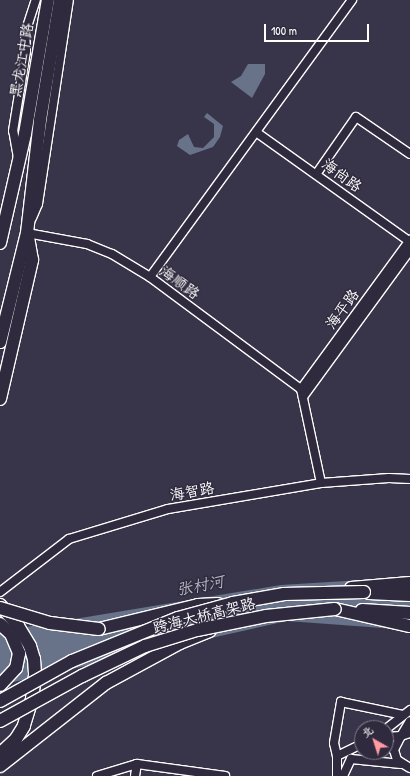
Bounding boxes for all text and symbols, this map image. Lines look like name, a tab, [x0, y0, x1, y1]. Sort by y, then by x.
scale bar	[266, 16, 371, 42]
street label: 黑龙江中路	[6, 22, 36, 98]
text: 100 m	[271, 22, 297, 39]
street label: 海尚路	[319, 154, 365, 196]
street label: 海顺路	[157, 261, 203, 303]
street label: 海平路	[321, 286, 363, 332]
street label: 海智路	[168, 478, 216, 504]
water label: 张村河	[175, 571, 225, 599]
street label: 跨海大桥高架路	[151, 594, 257, 636]
north arrow	[354, 720, 394, 760]
text: 北	[358, 723, 376, 740]

